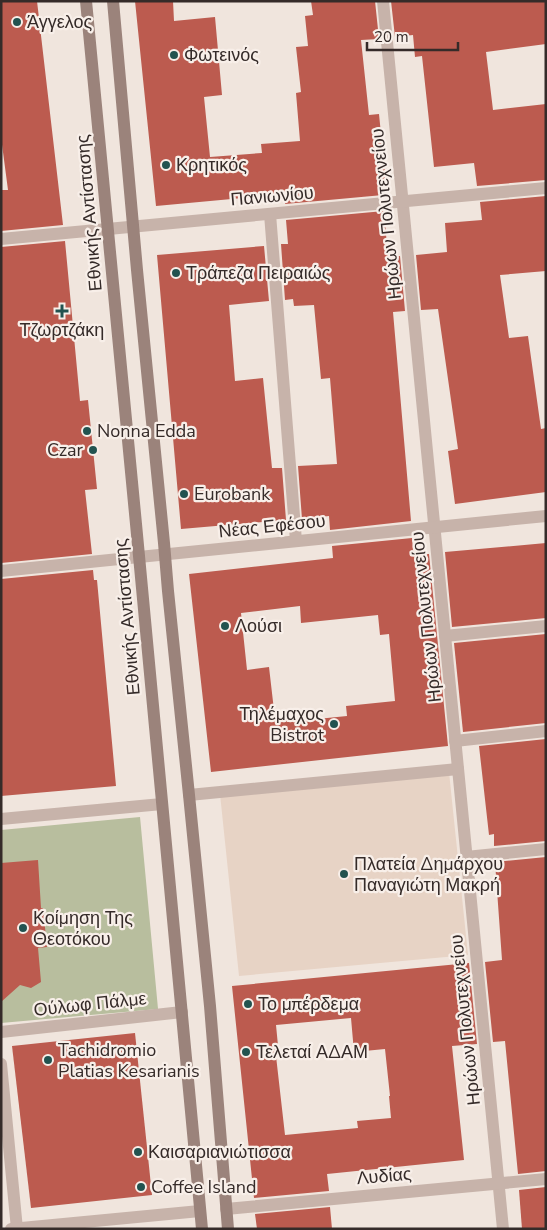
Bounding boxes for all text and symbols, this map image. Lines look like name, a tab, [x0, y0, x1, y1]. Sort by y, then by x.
place label: Άγγελος	[27, 10, 92, 34]
marker: Άγγελος	[11, 16, 23, 28]
scale bar	[367, 20, 458, 52]
text: 20 m	[374, 27, 409, 47]
place label: Φωτεινός	[184, 43, 259, 67]
marker: Φωτεινός	[168, 49, 180, 61]
street label: Ηρώων Πολυτεχνείου	[365, 127, 407, 301]
street label: Εθνικής Αντίστασης	[70, 133, 108, 292]
place label: Κρητικός	[176, 153, 247, 177]
marker: Κρητικός	[160, 159, 172, 171]
street label: Πανιωνίου	[229, 180, 315, 212]
place label: Τράπεζα Πειραιώς	[186, 261, 331, 285]
marker: Τράπεζα Πειραιώς	[170, 267, 182, 279]
marker: Τζωρτζάκη	[56, 305, 68, 317]
place label: Τζωρτζάκη	[20, 318, 104, 342]
place label: Nonna Edda	[97, 419, 196, 443]
marker: Nonna Edda	[81, 425, 93, 437]
place label: Czar	[47, 438, 84, 462]
marker: Czar	[87, 444, 99, 456]
place label: Eurobank	[194, 482, 271, 506]
marker: Eurobank	[178, 488, 190, 500]
street label: Νέας Εφέσου	[217, 508, 327, 544]
street label: Ηρώων Πολυτεχνείου	[405, 530, 447, 704]
street label: Εθνικής Αντίστασης	[108, 537, 146, 696]
place label: Λούσι	[235, 614, 282, 638]
marker: Λούσι	[219, 620, 231, 632]
place label: Τηλέμαχος Bistrot	[239, 702, 325, 747]
marker: Τηλέμαχος Bistrot	[328, 718, 340, 730]
place label: Πλατεία Δημάρχου Παναγιώτη Μακρή	[354, 852, 503, 897]
marker: Πλατεία Δημάρχου Παναγιώτη Μακρή	[338, 868, 350, 880]
place label: Κοίμηση Της Θεοτόκου	[33, 906, 133, 951]
marker: Κοίμηση Της Θεοτόκου	[17, 922, 29, 934]
street label: Ηρώων Πολυτεχνείου	[444, 933, 486, 1107]
street label: Ούλωφ Πάλμε	[32, 986, 148, 1022]
place label: Το μπέρδεμα	[258, 992, 359, 1016]
marker: Το μπέρδεμα	[242, 998, 254, 1010]
place label: Tachidromio Platias Kesarianis	[58, 1038, 200, 1083]
place label: Τελεταί ΑΔΑΜ	[256, 1040, 368, 1064]
marker: Τελεταί ΑΔΑΜ	[240, 1046, 252, 1058]
marker: Tachidromio Platias Kesarianis	[42, 1054, 54, 1066]
place label: Καισαριανιώτισσα	[148, 1140, 291, 1164]
marker: Καισαριανιώτισσα	[132, 1146, 144, 1158]
street label: Λυδίας	[356, 1162, 413, 1190]
place label: Coffee Island	[151, 1175, 256, 1199]
marker: Coffee Island	[135, 1181, 147, 1193]

